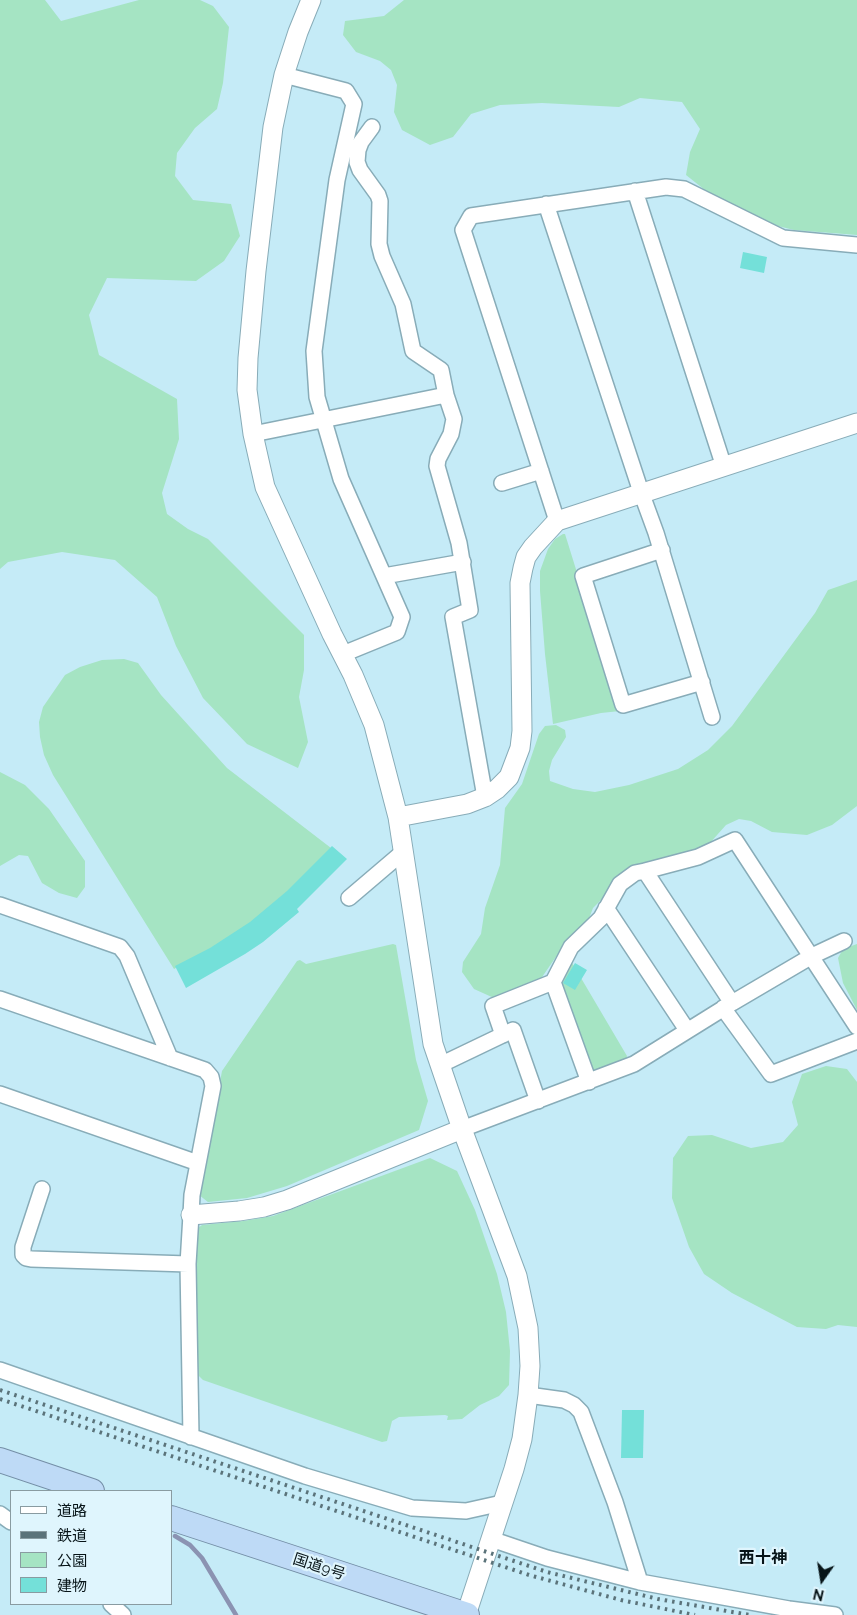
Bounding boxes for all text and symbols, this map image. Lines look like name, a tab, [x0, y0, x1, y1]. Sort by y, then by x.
legend	[10, 1490, 172, 1605]
text: 道路	[57, 1502, 87, 1520]
text: 鉄道	[57, 1527, 87, 1545]
district label: 西十神	[739, 1548, 787, 1568]
street label: 国道9号	[291, 1550, 347, 1584]
text: 公園	[57, 1552, 87, 1570]
north arrow	[797, 1555, 847, 1605]
text: 建物	[57, 1577, 87, 1595]
text: N	[812, 1586, 826, 1604]

